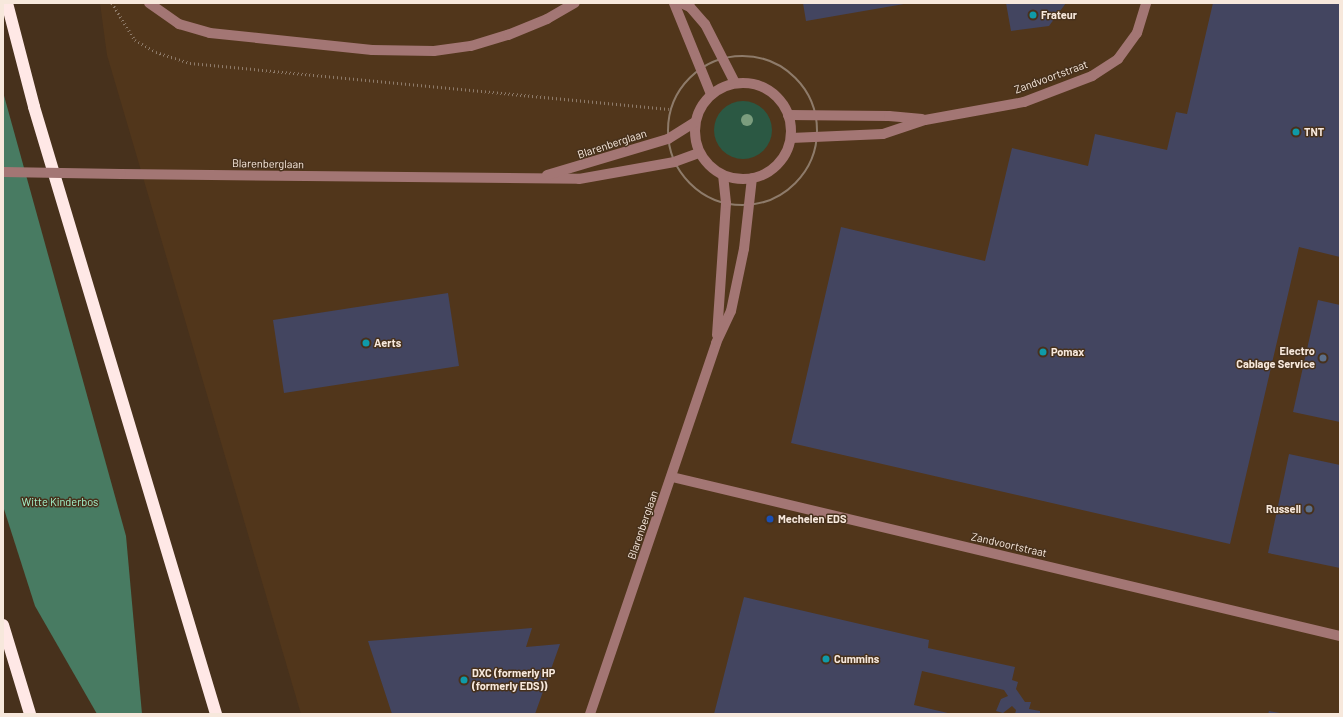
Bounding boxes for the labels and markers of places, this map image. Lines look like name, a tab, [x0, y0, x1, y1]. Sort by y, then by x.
place label: Frateur	[1041, 8, 1077, 22]
marker: Frateur	[1028, 10, 1038, 20]
place label: TNT	[1304, 125, 1324, 139]
marker: TNT	[1291, 127, 1301, 137]
place label: Aerts	[374, 336, 401, 350]
marker: Aerts	[361, 338, 371, 348]
place label: Pomax	[1051, 345, 1084, 359]
place label: Electro Cablage Service	[1236, 345, 1315, 371]
marker: Pomax	[1038, 347, 1048, 357]
marker: Electro Cablage Service	[1318, 353, 1328, 363]
place label: Russell	[1266, 502, 1301, 516]
marker: Russell	[1304, 504, 1314, 514]
place label: Mechelen EDS	[778, 512, 846, 526]
marker: Mechelen EDS	[765, 514, 775, 524]
place label: Cummins	[834, 652, 879, 666]
marker: Cummins	[821, 654, 831, 664]
place label: DXC (formerly HP (formerly EDS))	[472, 667, 555, 693]
marker: DXC (formerly HP (formerly EDS))	[459, 675, 469, 685]

